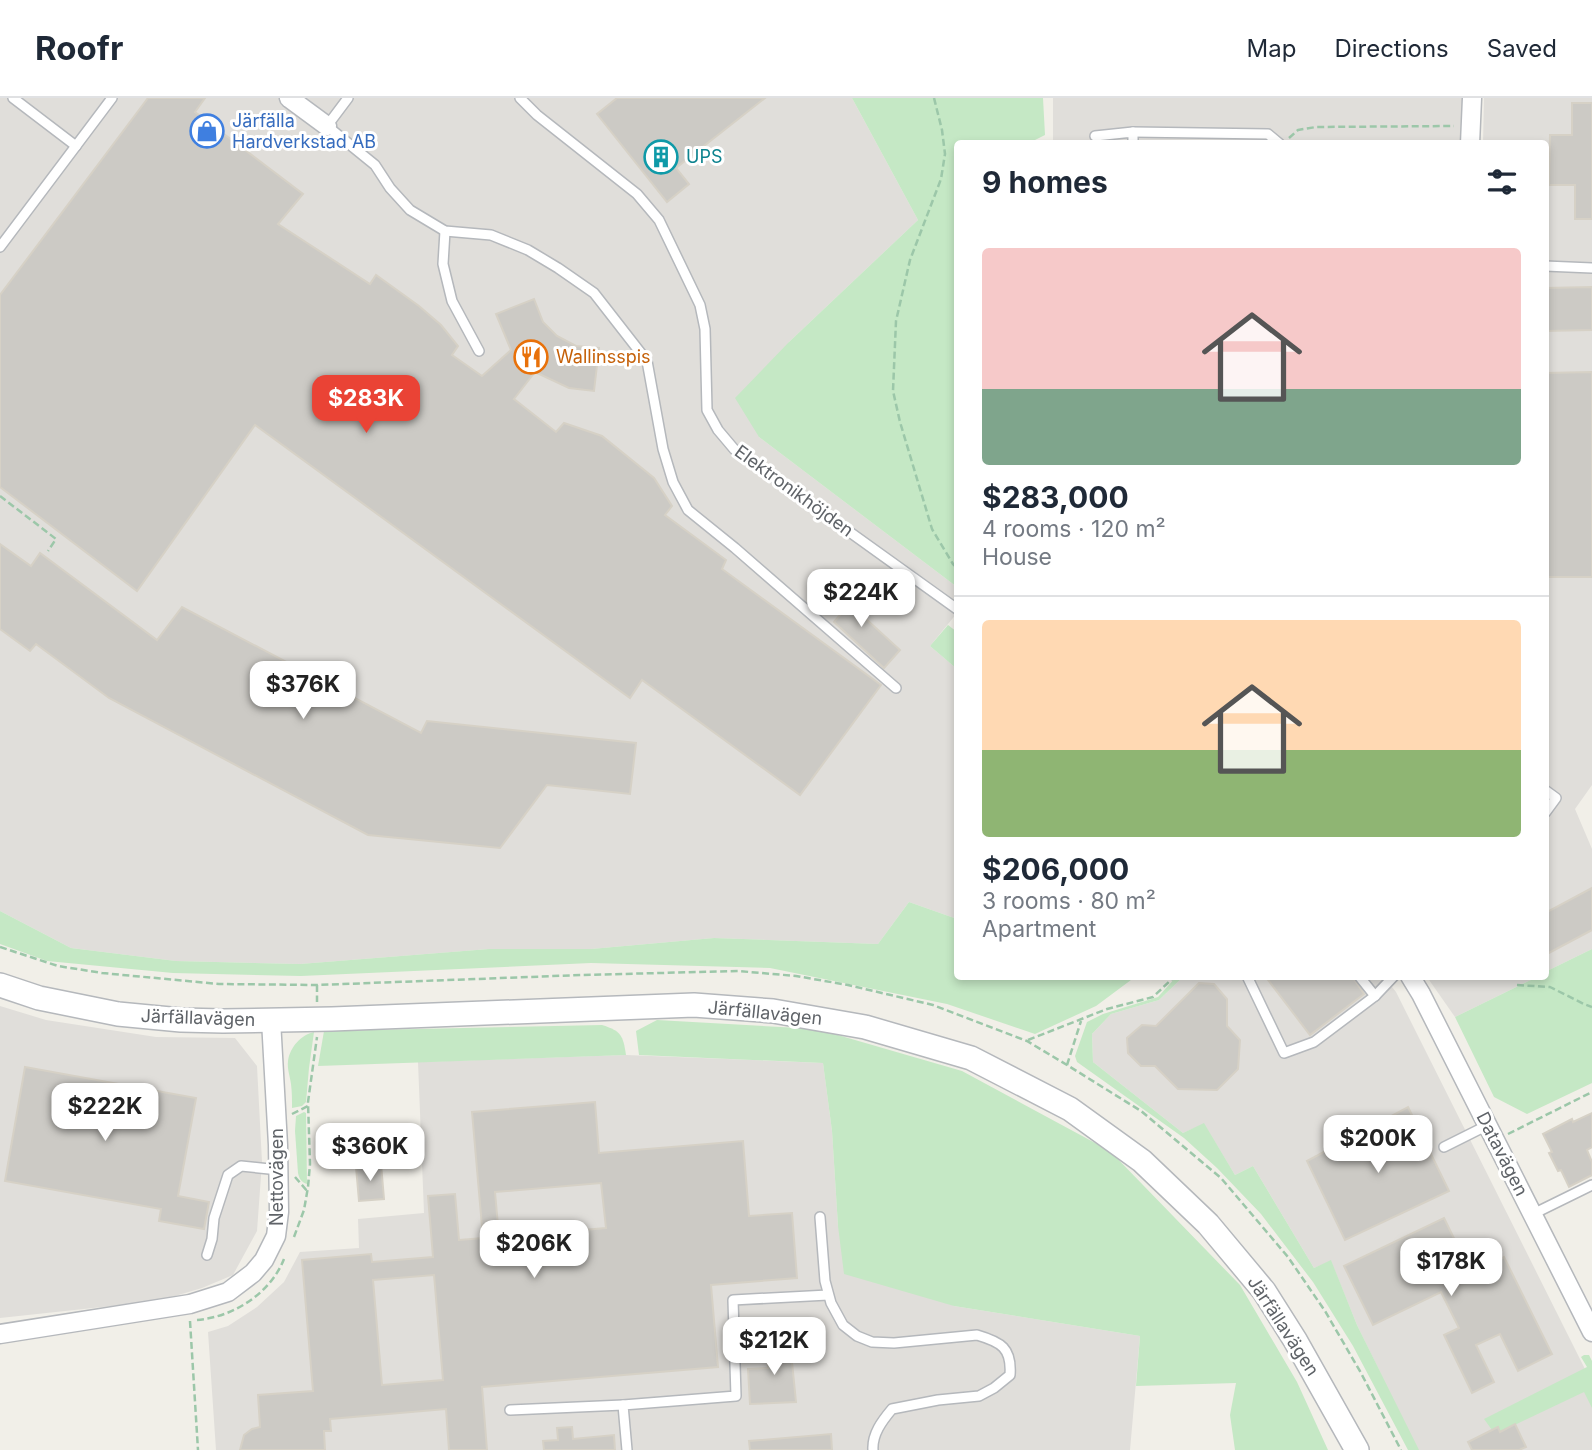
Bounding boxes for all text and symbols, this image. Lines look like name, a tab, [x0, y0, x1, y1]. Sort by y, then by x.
text: Roofr	[35, 28, 123, 68]
text: Map	[1247, 34, 1296, 63]
text: Directions	[1334, 34, 1449, 63]
text: Saved	[1487, 34, 1557, 63]
place label: Järfälla Hardverkstad AB	[232, 110, 376, 152]
shop icon: Järfälla Hardverkstad AB	[188, 112, 226, 150]
building icon: UPS	[642, 138, 680, 176]
place label: UPS	[686, 146, 722, 167]
icon: filters	[1483, 163, 1521, 201]
text: 9 homes	[982, 164, 1108, 200]
icon: home	[1189, 294, 1315, 420]
restaurant icon: Wallinsspis	[512, 338, 550, 376]
place label: Wallinsspis	[556, 346, 651, 367]
pin: $283K	[317, 376, 415, 435]
text: $283K	[328, 384, 404, 412]
street label: Elektronikhöjden	[731, 441, 858, 541]
text: $283,000	[982, 479, 1129, 515]
text: 4 rooms · 120 m²	[982, 515, 1166, 543]
text: House	[982, 543, 1052, 571]
pin: $224K	[812, 570, 910, 629]
text: $224K	[823, 578, 899, 606]
pin: $376K	[254, 662, 352, 721]
icon: home	[1189, 666, 1315, 792]
text: $376K	[266, 670, 340, 698]
text: $206,000	[982, 851, 1129, 887]
text: 3 rooms · 80 m²	[982, 887, 1156, 915]
text: Apartment	[982, 915, 1096, 943]
street label: Järfällavägen	[707, 996, 823, 1029]
street label: Järfällavägen	[140, 1005, 256, 1030]
pin: $222K	[56, 1084, 154, 1143]
text: $222K	[67, 1092, 143, 1120]
street label: Datavägen	[1472, 1108, 1533, 1199]
pin: $200K	[1329, 1116, 1427, 1175]
pin: $360K	[321, 1124, 419, 1183]
text: $200K	[1339, 1124, 1417, 1152]
street label: Nettovägen	[266, 1128, 287, 1226]
text: $360K	[332, 1132, 408, 1160]
pin: $206K	[485, 1220, 583, 1280]
text: $206K	[496, 1229, 572, 1257]
pin: $178K	[1402, 1238, 1500, 1298]
text: $178K	[1416, 1247, 1486, 1275]
street label: Järfällavägen	[1243, 1272, 1323, 1380]
pin: $212K	[725, 1318, 823, 1377]
text: $212K	[739, 1326, 809, 1354]

